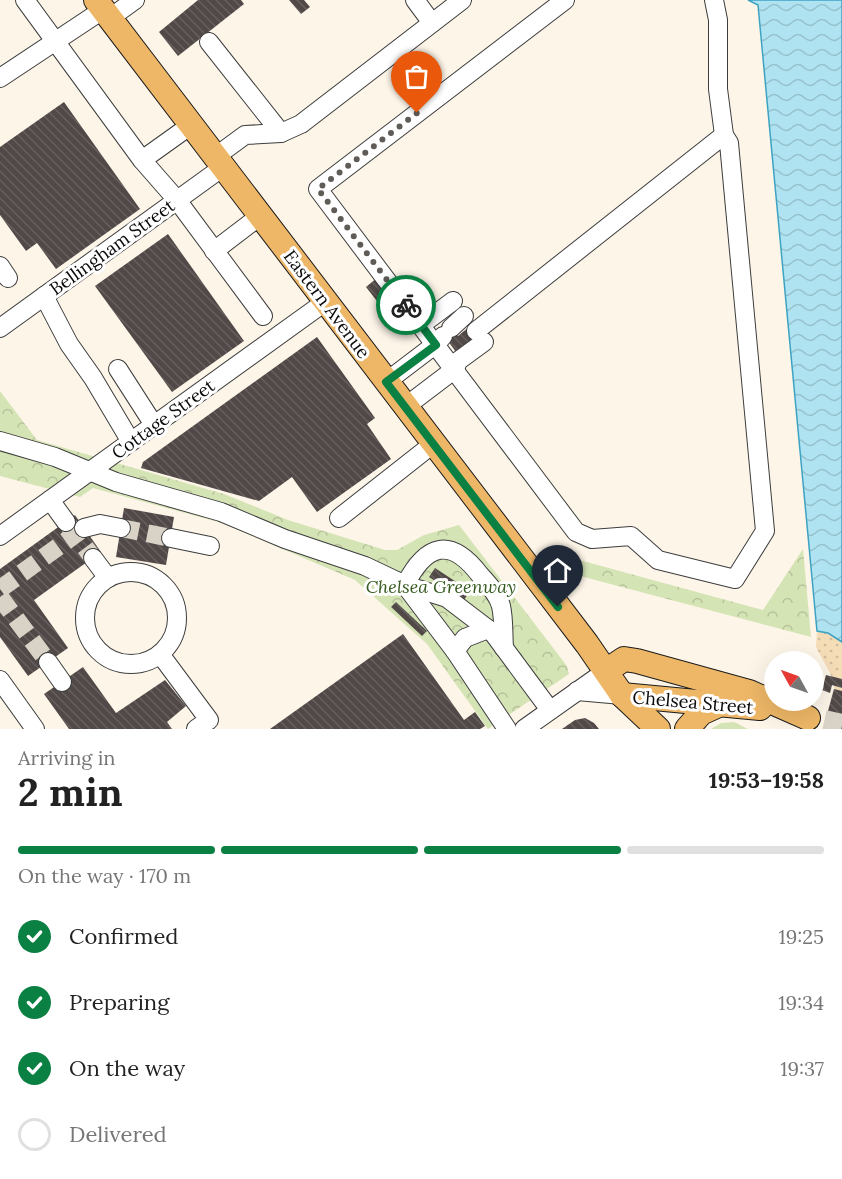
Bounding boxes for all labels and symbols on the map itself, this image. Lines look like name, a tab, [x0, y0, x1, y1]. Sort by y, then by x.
pin	[391, 51, 442, 113]
street label: Bellingham Street	[45, 194, 179, 300]
street label: Eastern Avenue	[279, 245, 375, 363]
courier	[376, 275, 436, 335]
street label: Cottage Street	[107, 374, 219, 464]
pin	[532, 545, 583, 607]
park label: Chelsea Greenway	[366, 575, 516, 598]
north arrow	[764, 651, 824, 711]
street label: Chelsea Street	[632, 685, 754, 719]

